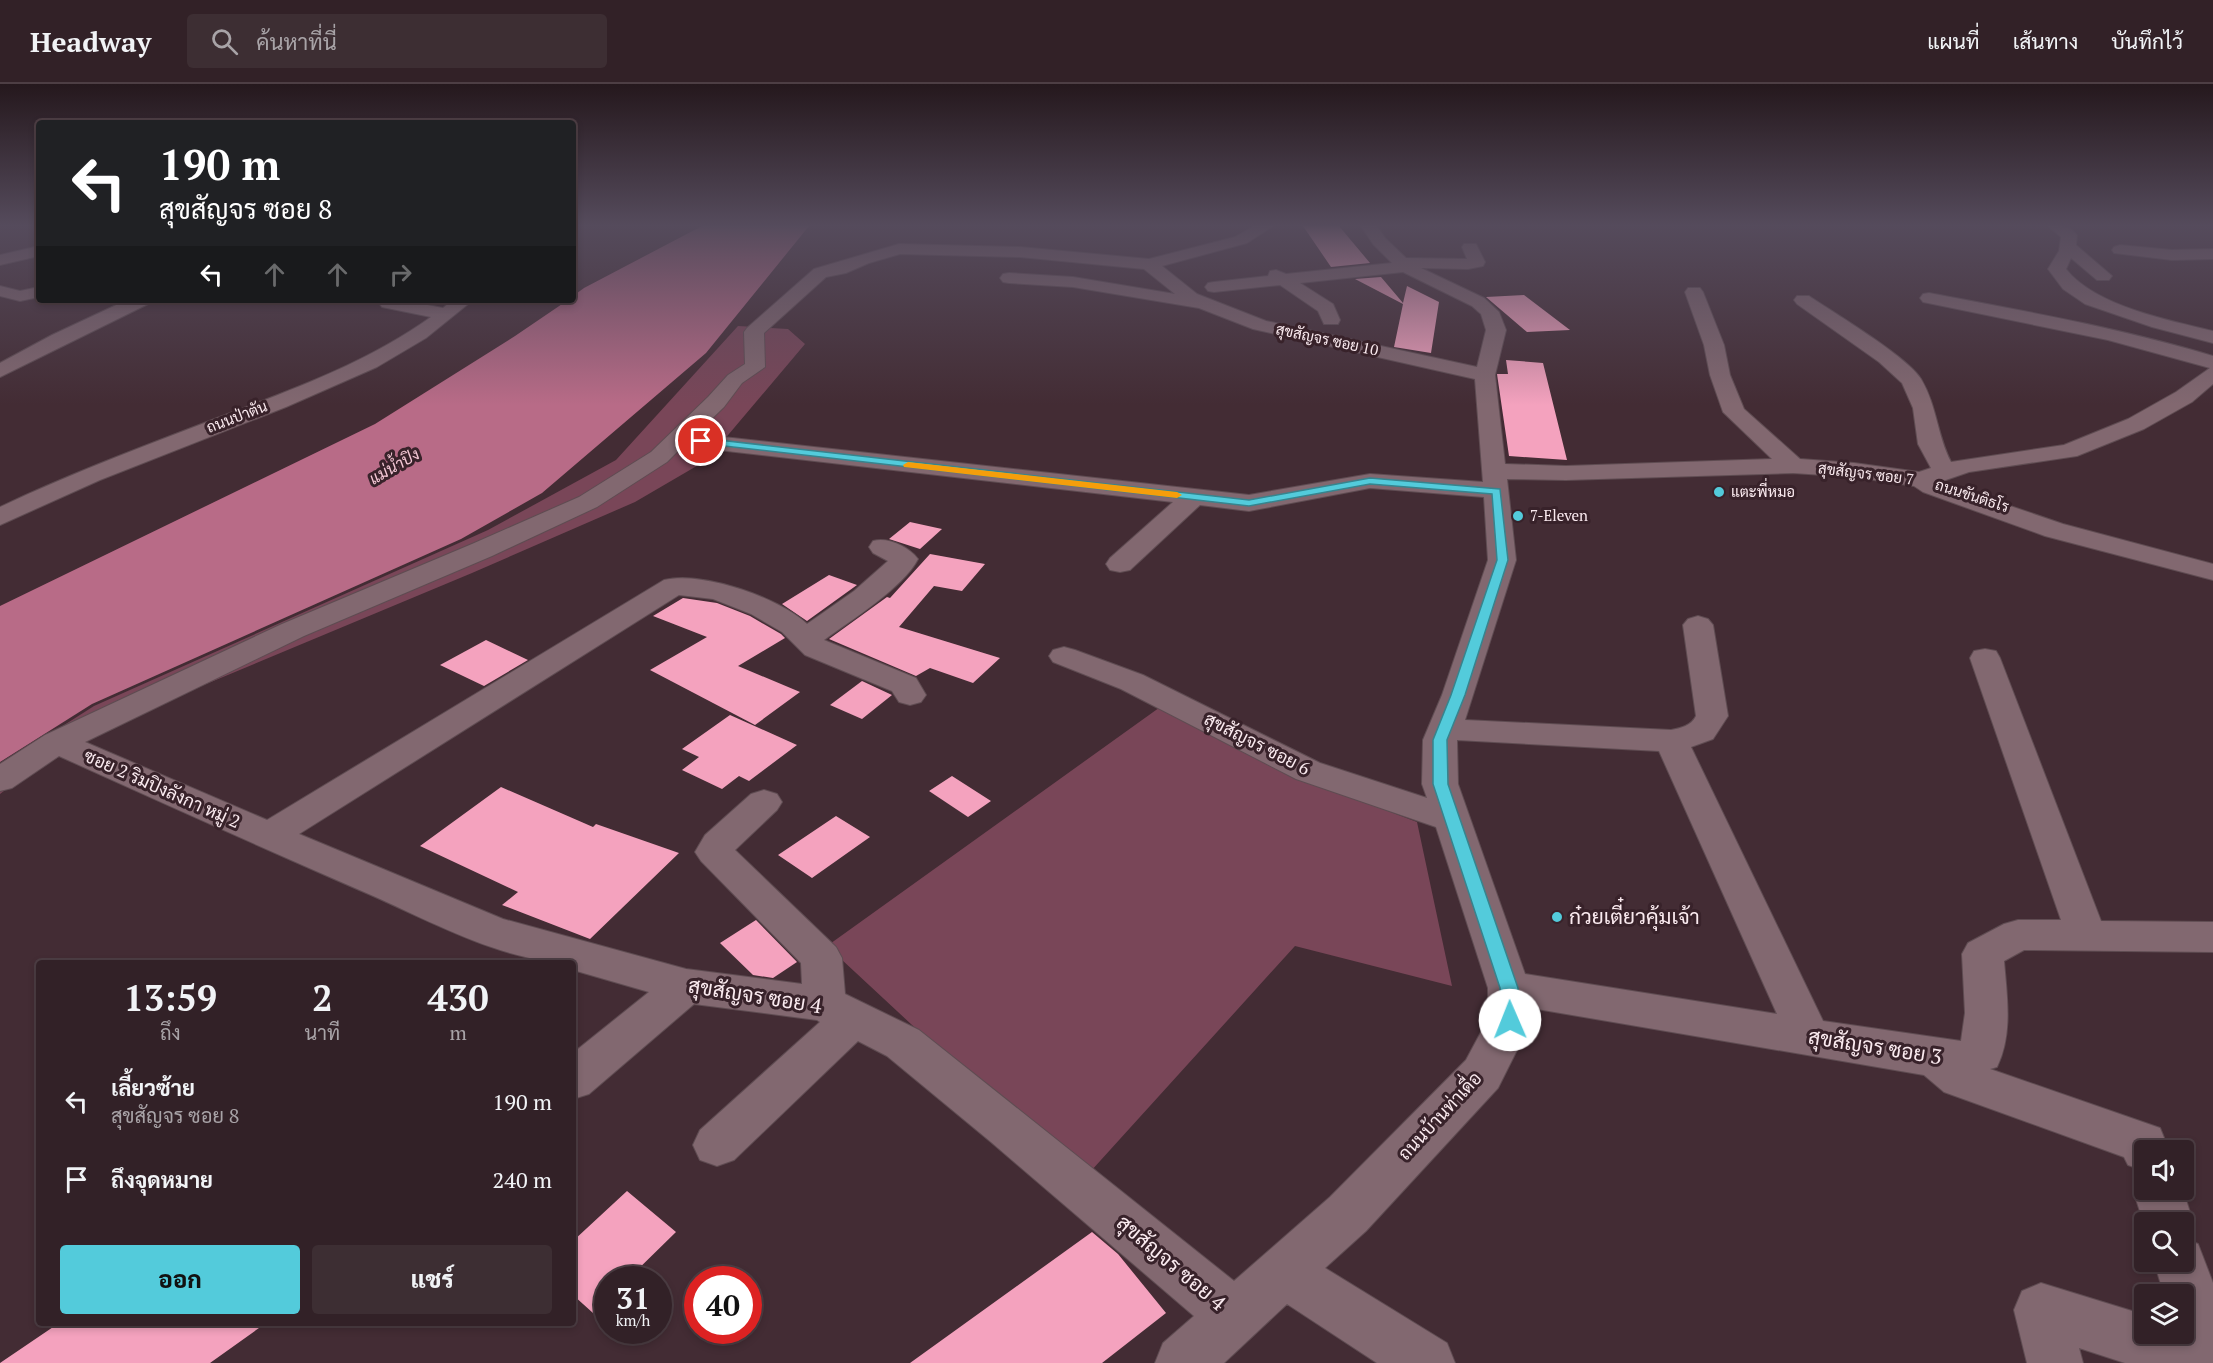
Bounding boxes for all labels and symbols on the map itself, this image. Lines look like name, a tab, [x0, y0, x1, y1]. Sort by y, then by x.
street label: สุขสัญจร ซอย 10	[1274, 318, 1380, 362]
street label: ถนนป่าตัน	[203, 395, 270, 437]
pin	[675, 415, 726, 466]
water label: แม่น้ำปิง	[363, 440, 423, 489]
street label: สุขสัญจร ซอย 7	[1817, 457, 1915, 491]
street label: ถนนขันติธโร	[1933, 474, 2012, 516]
place label: แตะพี่หมอ	[1731, 477, 1795, 501]
marker: แตะพี่หมอ	[1712, 485, 1726, 499]
place label: 7-Eleven	[1530, 505, 1588, 525]
marker: 7-Eleven	[1511, 509, 1525, 523]
street label: สุขสัญจร ซอย 6	[1200, 706, 1315, 781]
street label: ซอย 2 ริมปิงลังกา หมู่ 2	[80, 743, 244, 835]
place label: ก๋วยเตี๋ยวคุ้มเจ้า	[1569, 897, 1700, 931]
marker: ก๋วยเตี๋ยวคุ้มเจ้า	[1550, 910, 1564, 924]
street label: สุขสัญจร ซอย 4	[686, 971, 825, 1020]
position arrow	[1478, 988, 1542, 1052]
street label: สุขสัญจร ซอย 3	[1806, 1022, 1944, 1071]
street label: ถนนบ้านท่าเดื่อ	[1390, 1064, 1486, 1165]
street label: สุขสัญจร ซอย 4	[1110, 1208, 1233, 1318]
speed limit sign: 40	[684, 1266, 762, 1344]

